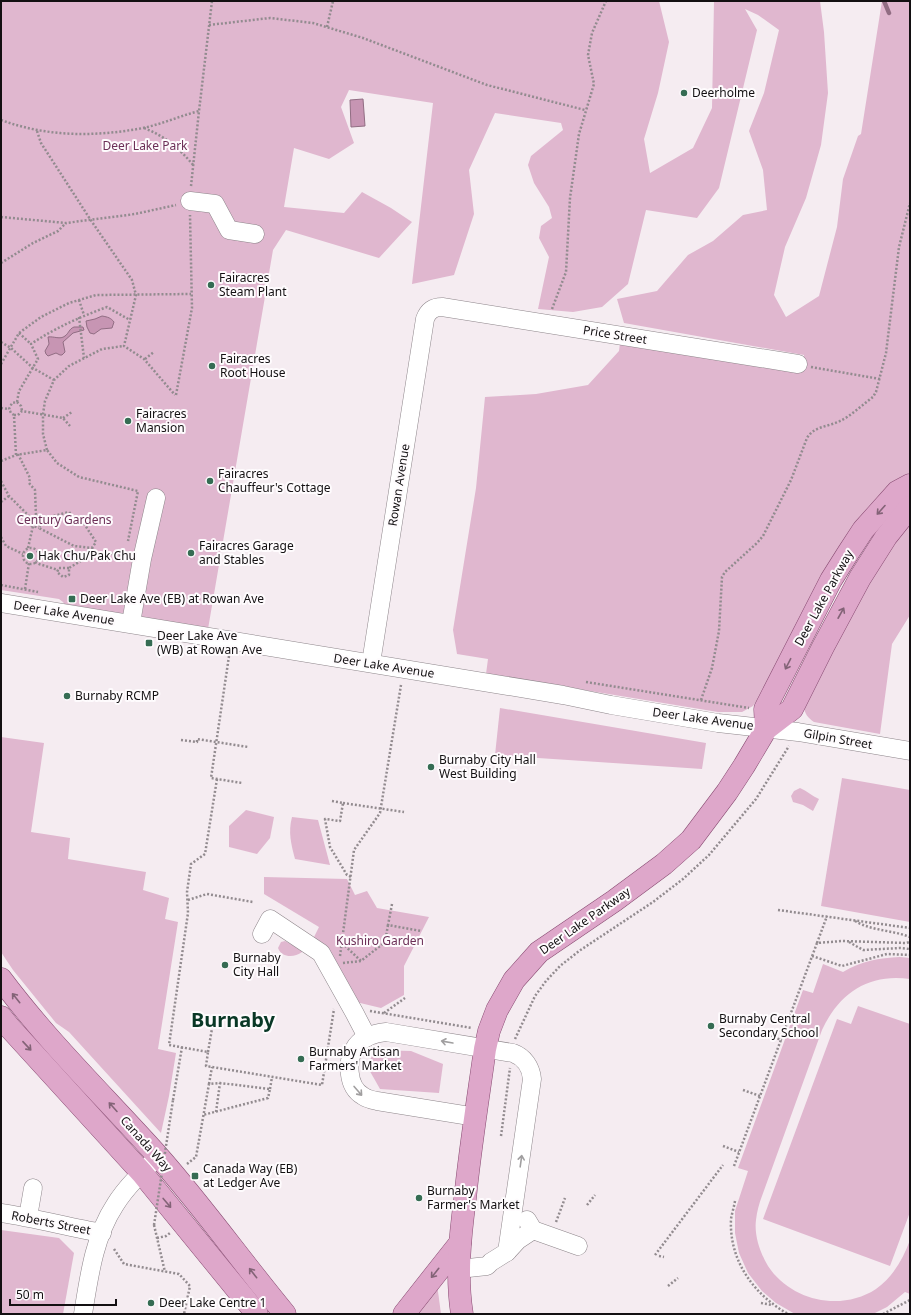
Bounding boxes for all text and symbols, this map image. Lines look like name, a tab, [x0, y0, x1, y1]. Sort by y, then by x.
place label: Deerholme	[692, 84, 755, 101]
marker: Deerholme	[679, 88, 689, 98]
park label: Deer Lake Park	[102, 137, 188, 154]
place label: Fairacres Steam Plant	[219, 269, 287, 300]
marker: Fairacres Steam Plant	[206, 280, 216, 290]
street label: Price Street	[582, 321, 649, 348]
place label: Fairacres Root House	[220, 350, 286, 381]
marker: Fairacres Root House	[207, 361, 217, 371]
place label: Fairacres Mansion	[136, 405, 187, 436]
marker: Fairacres Mansion	[123, 416, 133, 426]
street label: Rowan Avenue	[384, 442, 413, 527]
place label: Fairacres Chauffeur's Cottage	[218, 465, 331, 496]
marker: Fairacres Chauffeur's Cottage	[205, 476, 215, 486]
one-way arrow	[876, 505, 885, 516]
park label: Century Gardens	[16, 511, 112, 528]
place label: Fairacres Garage and Stables	[199, 537, 294, 568]
street label: Deer Lake Parkway	[790, 546, 857, 649]
place label: Hak Chu/Pak Chu	[38, 547, 136, 564]
marker: Fairacres Garage and Stables	[186, 548, 196, 558]
marker: Hak Chu/Pak Chu	[25, 551, 35, 561]
place label: Deer Lake Ave (EB) at Rowan Ave	[80, 590, 264, 607]
marker: Deer Lake Ave (EB) at Rowan Ave	[67, 594, 77, 604]
street label: Deer Lake Avenue	[12, 596, 116, 629]
one-way arrow	[838, 607, 846, 619]
place label: Deer Lake Ave (WB) at Rowan Ave	[157, 627, 262, 658]
marker: Deer Lake Ave (WB) at Rowan Ave	[144, 638, 154, 648]
street label: Deer Lake Avenue	[332, 649, 436, 682]
one-way arrow	[784, 658, 791, 670]
place label: Burnaby RCMP	[75, 687, 159, 704]
marker: Burnaby RCMP	[62, 691, 72, 701]
street label: Deer Lake Avenue	[651, 703, 755, 734]
street label: Gilpin Street	[802, 724, 874, 753]
place label: Burnaby City Hall West Building	[439, 751, 536, 782]
marker: Burnaby City Hall West Building	[426, 762, 436, 772]
street label: Deer Lake Parkway	[536, 882, 634, 958]
park label: Kushiro Garden	[336, 932, 424, 949]
place label: Burnaby City Hall	[233, 949, 281, 980]
marker: Burnaby City Hall	[220, 960, 230, 970]
one-way arrow	[11, 993, 20, 1004]
district label: Burnaby	[191, 1006, 276, 1033]
place label: Burnaby Central Secondary School	[719, 1010, 818, 1041]
marker: Burnaby Central Secondary School	[706, 1021, 716, 1031]
one-way arrow	[440, 1038, 453, 1046]
one-way arrow	[22, 1041, 31, 1051]
place label: Burnaby Artisan Farmers' Market	[309, 1043, 402, 1074]
marker: Burnaby Artisan Farmers' Market	[296, 1054, 306, 1064]
one-way arrow	[353, 1086, 362, 1096]
one-way arrow	[109, 1103, 118, 1113]
street label: Canada Way	[117, 1112, 177, 1176]
one-way arrow	[517, 1155, 525, 1168]
place label: Canada Way (EB) at Ledger Ave	[203, 1160, 298, 1191]
marker: Canada Way (EB) at Ledger Ave	[190, 1171, 200, 1181]
place label: Burnaby Farmer's Market	[427, 1182, 520, 1213]
marker: Burnaby Farmer's Market	[414, 1193, 424, 1203]
one-way arrow	[162, 1197, 171, 1208]
street label: Roberts Street	[10, 1206, 93, 1239]
one-way arrow	[248, 1268, 257, 1279]
one-way arrow	[431, 1268, 439, 1279]
scale bar	[10, 1281, 116, 1307]
text: 50 m	[16, 1286, 44, 1303]
place label: Deer Lake Centre 1	[159, 1294, 266, 1311]
marker: Deer Lake Centre 1	[146, 1298, 156, 1308]

